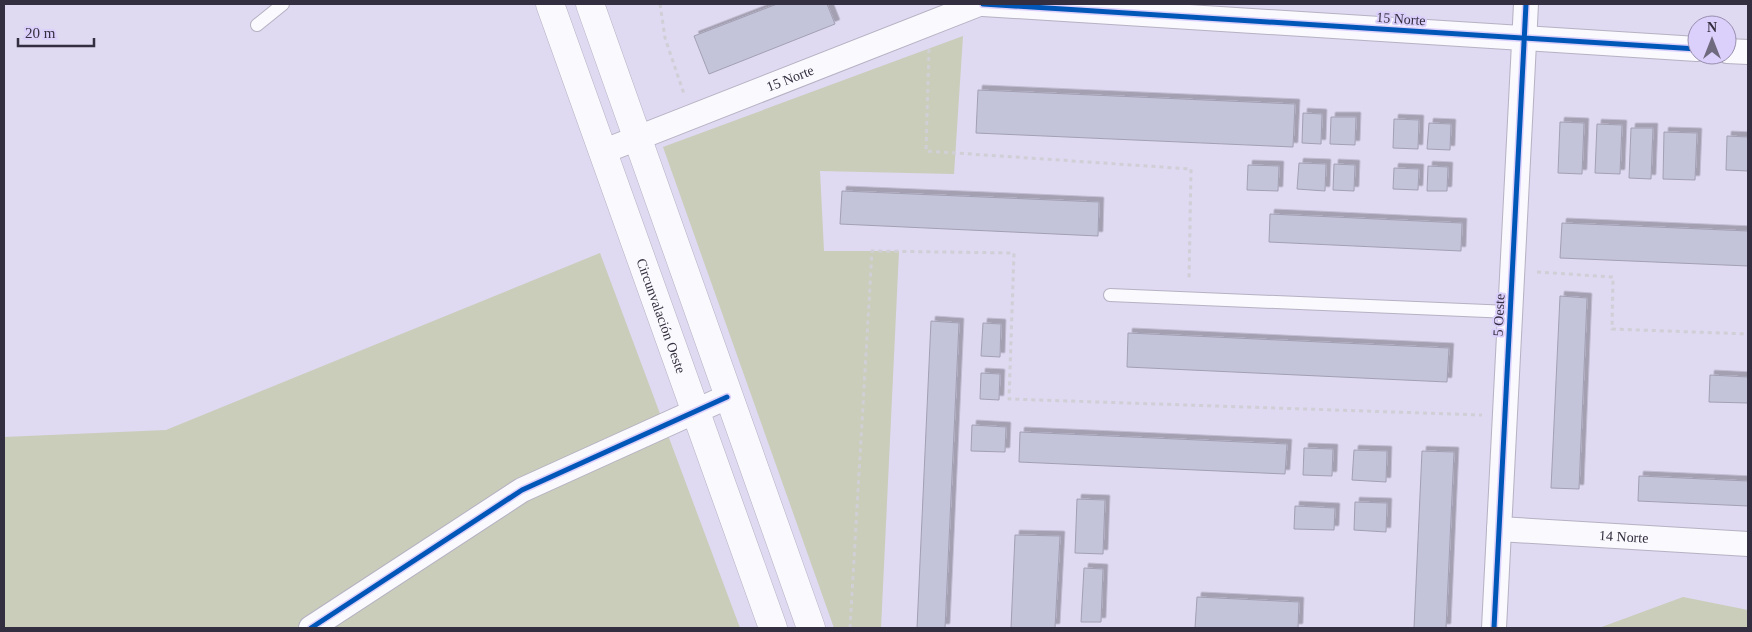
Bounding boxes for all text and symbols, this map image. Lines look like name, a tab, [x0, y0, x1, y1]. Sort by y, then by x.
street label: 15 Norte	[1376, 10, 1426, 28]
scale bar	[18, 15, 94, 47]
north arrow	[1687, 15, 1737, 65]
text: N	[1707, 20, 1717, 35]
text: 20 m	[25, 25, 56, 41]
street label: 15 Norte	[764, 62, 816, 94]
street label: Circunvalación Oeste	[634, 256, 689, 375]
street label: 5 Oeste	[1490, 293, 1508, 337]
street label: 14 Norte	[1599, 528, 1649, 545]

